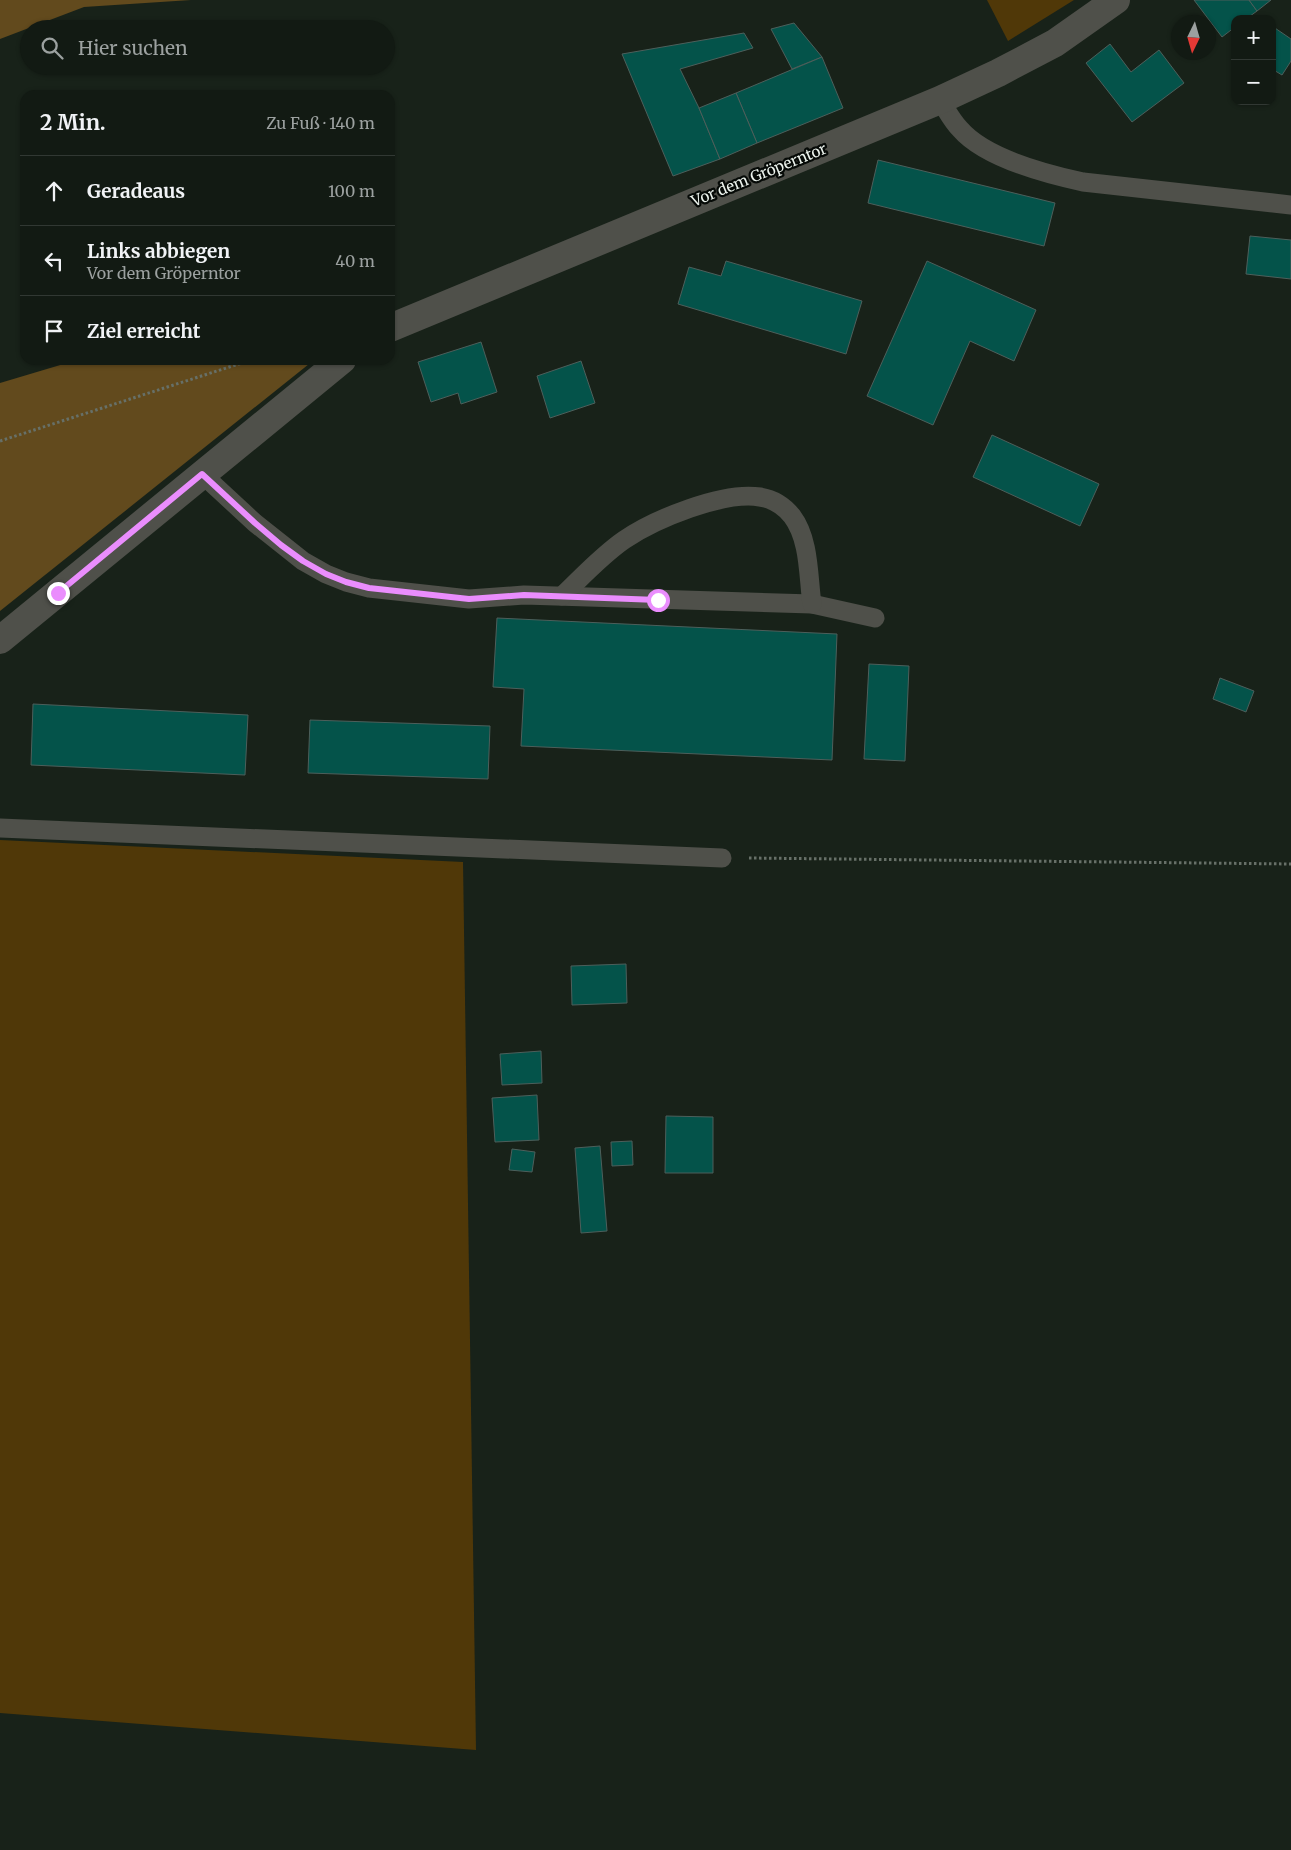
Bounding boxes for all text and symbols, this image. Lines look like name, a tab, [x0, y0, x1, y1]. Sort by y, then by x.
north arrow	[1171, 15, 1216, 60]
map controls	[1231, 15, 1276, 105]
button: +	[1231, 15, 1276, 60]
search box	[20, 20, 395, 75]
icon: search	[38, 34, 66, 62]
text: Hier suchen	[78, 36, 188, 60]
button: −	[1231, 60, 1276, 105]
text: 2 Min.	[40, 109, 106, 136]
text: Zu Fuß · 140 m	[266, 113, 375, 133]
street label: Vor dem Gröperntor	[688, 139, 829, 211]
icon: ahead	[40, 177, 68, 205]
text: Geradeaus	[87, 179, 185, 203]
text: 100 m	[328, 181, 375, 201]
text: Links abbiegen	[87, 239, 230, 263]
icon: left	[40, 247, 68, 275]
text: 40 m	[335, 251, 375, 271]
text: Vor dem Gröperntor	[87, 263, 241, 283]
icon: arrive	[40, 317, 68, 345]
text: Ziel erreicht	[87, 319, 200, 343]
route end	[47, 582, 70, 605]
route start	[647, 589, 670, 612]

